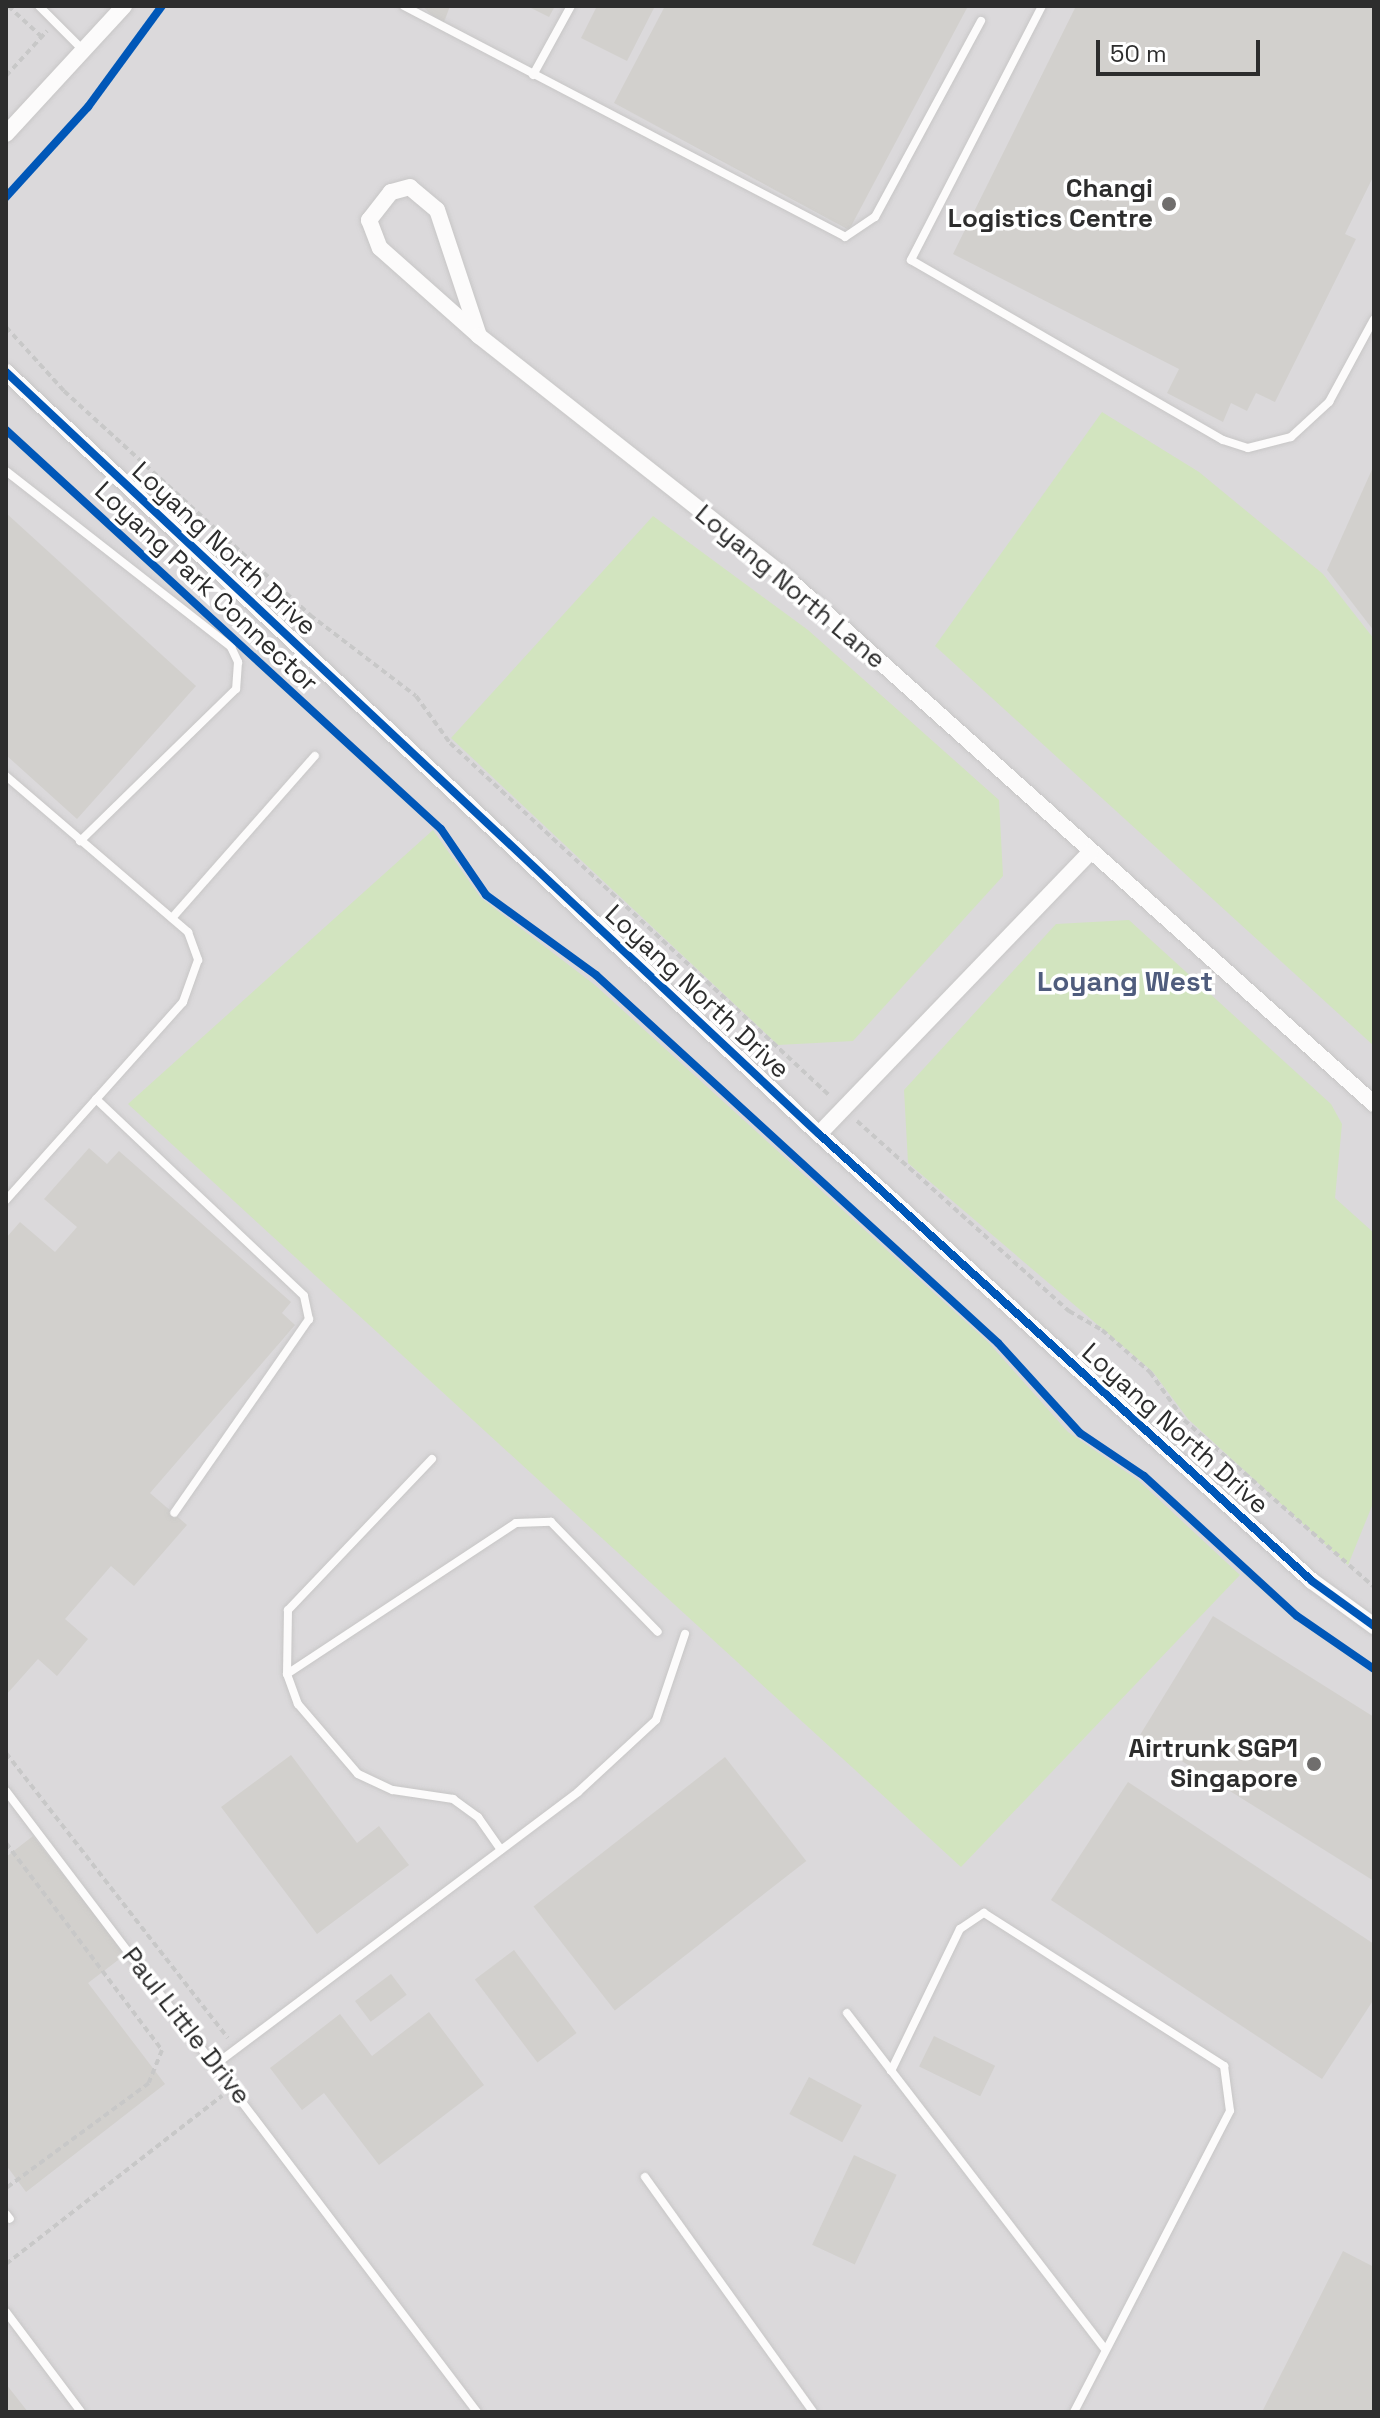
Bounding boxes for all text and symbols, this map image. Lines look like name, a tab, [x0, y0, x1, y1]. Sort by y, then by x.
scale bar	[1100, 24, 1264, 74]
text: 50 m	[1110, 38, 1167, 69]
place label: Changi Logistics Centre	[948, 173, 1153, 234]
marker: Changi Logistics Centre	[1160, 195, 1178, 213]
street label: Loyang North Drive	[125, 456, 323, 642]
street label: Loyang Park Connector	[88, 475, 324, 699]
street label: Loyang North Lane	[689, 498, 891, 676]
street label: Loyang North Drive	[598, 899, 796, 1085]
district label: Loyang West	[1037, 964, 1213, 998]
street label: Loyang North Drive	[1075, 1337, 1275, 1521]
place label: Airtrunk SGP1 Singapore	[1128, 1733, 1298, 1794]
marker: Airtrunk SGP1 Singapore	[1305, 1755, 1323, 1773]
street label: Paul Little Drive	[115, 1941, 257, 2111]

